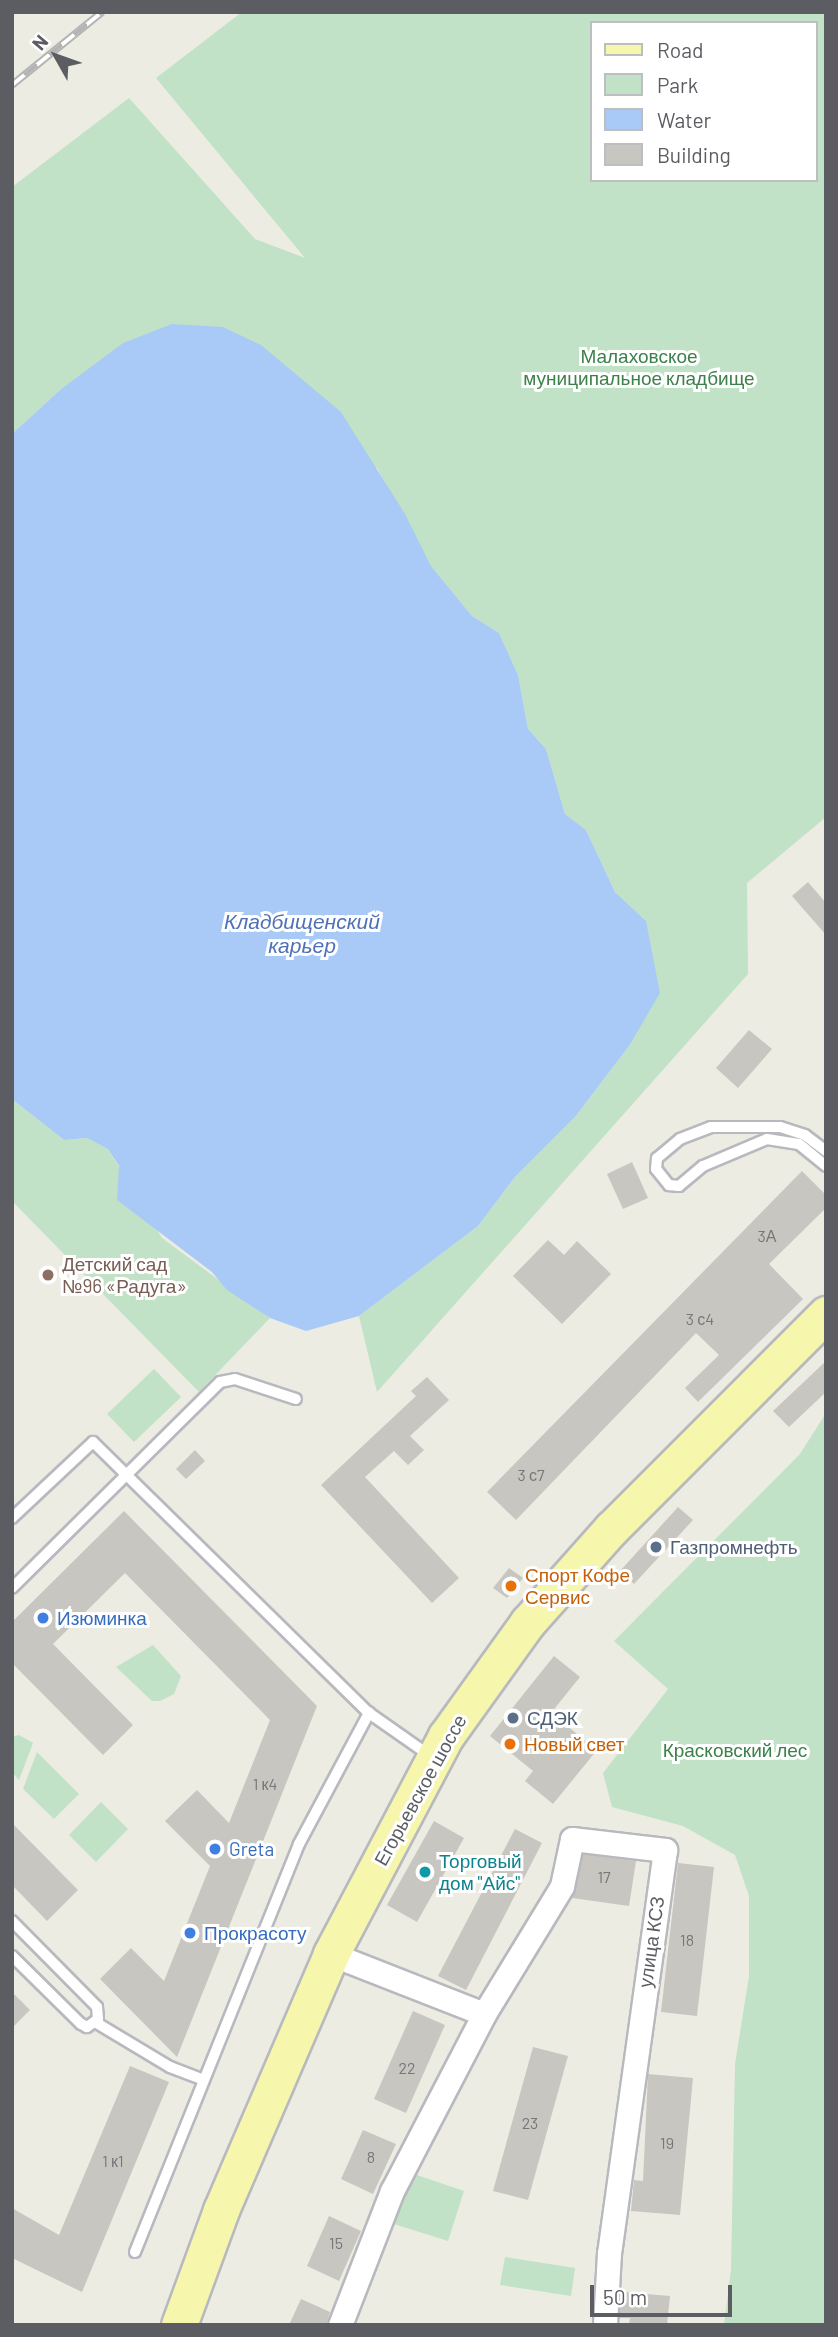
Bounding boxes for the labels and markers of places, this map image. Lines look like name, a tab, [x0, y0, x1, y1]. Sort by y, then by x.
place label: Детский сад №96 «Радуга»	[62, 1253, 187, 1297]
marker: Детский сад №96 «Радуга»	[40, 1267, 56, 1283]
place label: Газпромнефть	[670, 1536, 798, 1558]
marker: Газпромнефть	[648, 1539, 664, 1555]
place label: Спорт Кофе Сервис	[525, 1564, 630, 1608]
marker: Спорт Кофе Сервис	[503, 1578, 519, 1594]
place label: Изюминка	[57, 1607, 147, 1629]
marker: Изюминка	[35, 1610, 51, 1626]
place label: СДЭК	[527, 1707, 578, 1729]
marker: СДЭК	[505, 1710, 521, 1726]
place label: Новый свет	[524, 1733, 624, 1755]
marker: Новый свет	[502, 1736, 518, 1752]
place label: Greta	[229, 1838, 274, 1860]
marker: Greta	[207, 1841, 223, 1857]
place label: Торговый дом "Айс"	[439, 1850, 522, 1894]
marker: Торговый дом "Айс"	[417, 1864, 433, 1880]
place label: Прокрасоту	[204, 1922, 307, 1944]
marker: Прокрасоту	[182, 1925, 198, 1941]

